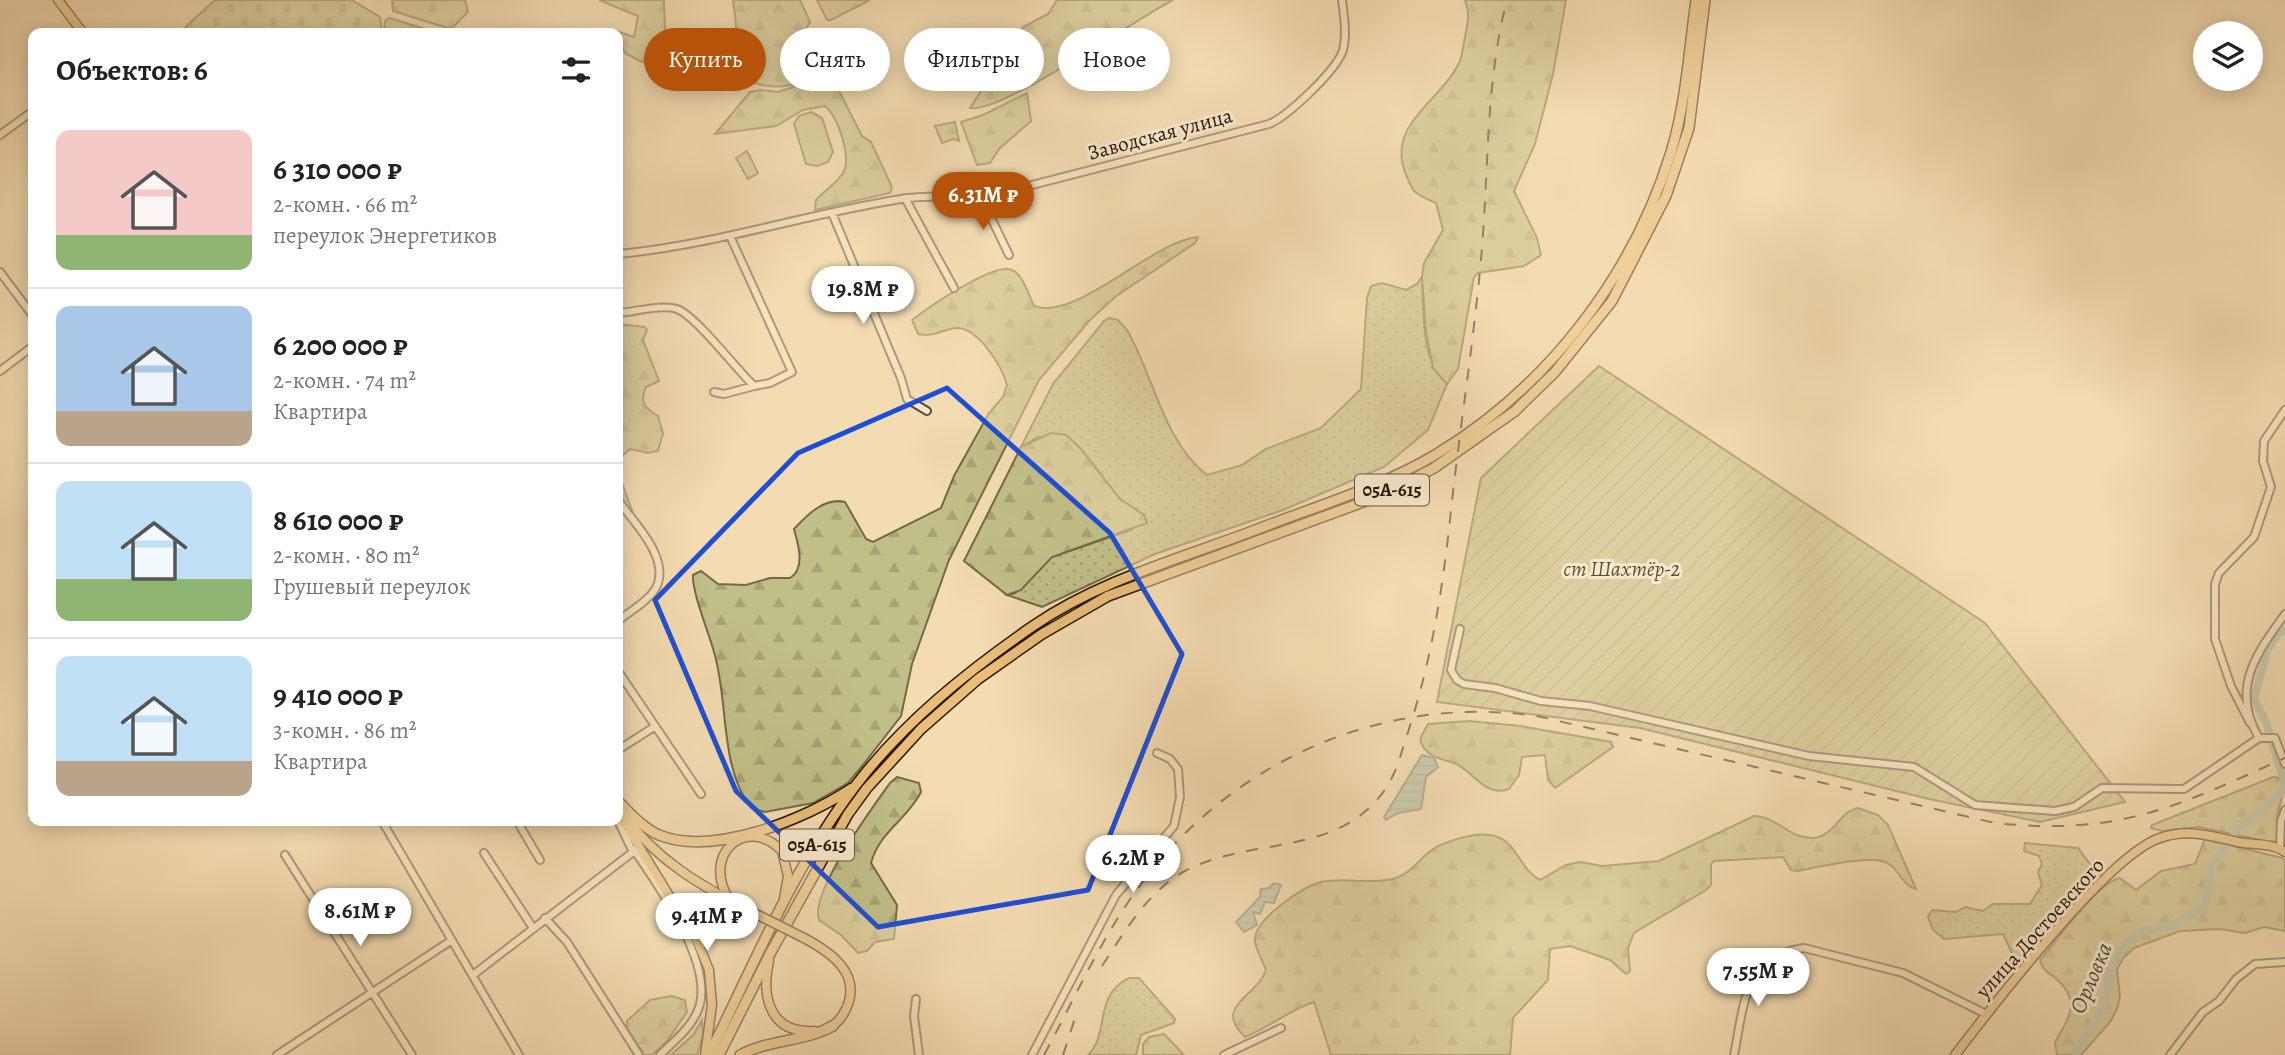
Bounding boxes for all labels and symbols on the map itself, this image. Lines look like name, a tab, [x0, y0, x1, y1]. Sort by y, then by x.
street label: Заводская улица	[1084, 101, 1236, 167]
pin: 6.31M ₽	[918, 173, 1048, 232]
pin: 19.8M ₽	[798, 266, 928, 326]
road number: 05А-615	[1355, 475, 1429, 505]
park label: ст Шахтёр-2	[1564, 555, 1680, 583]
road number: 05А-615	[780, 830, 854, 860]
pin: 6.2M ₽	[1076, 836, 1190, 895]
street label: улица Достоевского	[1969, 852, 2111, 1005]
pin: 8.61M ₽	[295, 888, 425, 948]
pin: 9.41M ₽	[642, 894, 772, 953]
water label: Орловка	[2062, 937, 2120, 1018]
pin: 7.55M ₽	[1693, 948, 1823, 1008]

